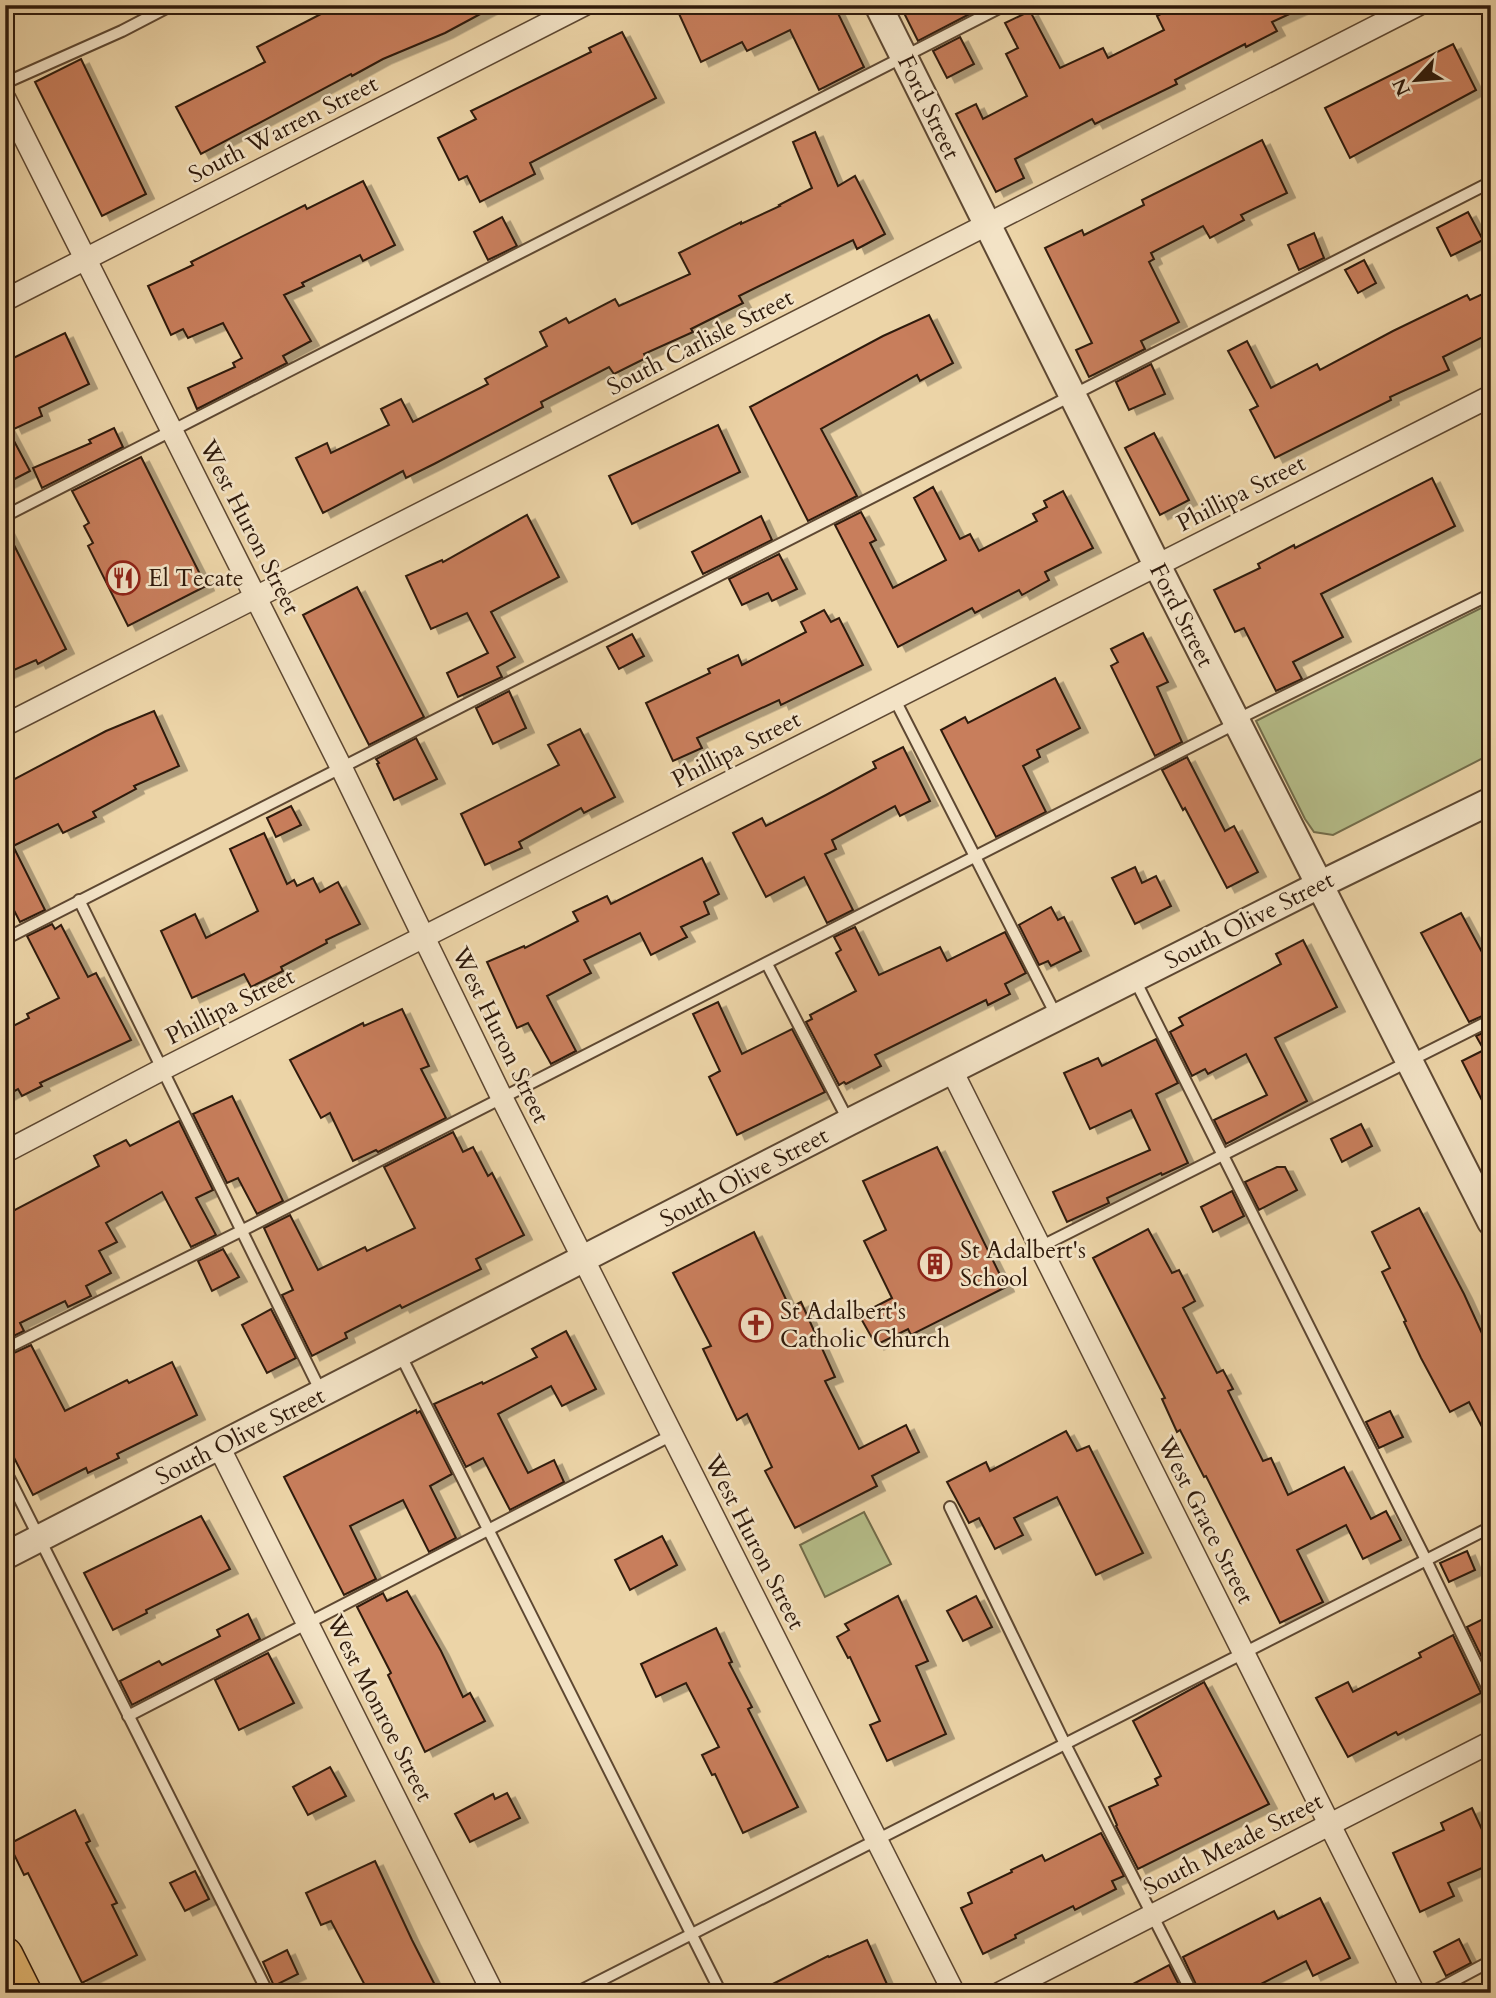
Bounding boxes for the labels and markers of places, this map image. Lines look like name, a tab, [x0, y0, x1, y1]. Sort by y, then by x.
restaurant icon: El Tecate	[104, 559, 142, 597]
place label: El Tecate	[148, 562, 244, 595]
place label: St Adalbert's School	[960, 1234, 1086, 1295]
building icon: St Adalbert's School	[916, 1245, 954, 1283]
place label: St Adalbert's Catholic Church	[780, 1295, 950, 1356]
church icon: St Adalbert's Catholic Church	[737, 1306, 775, 1344]

